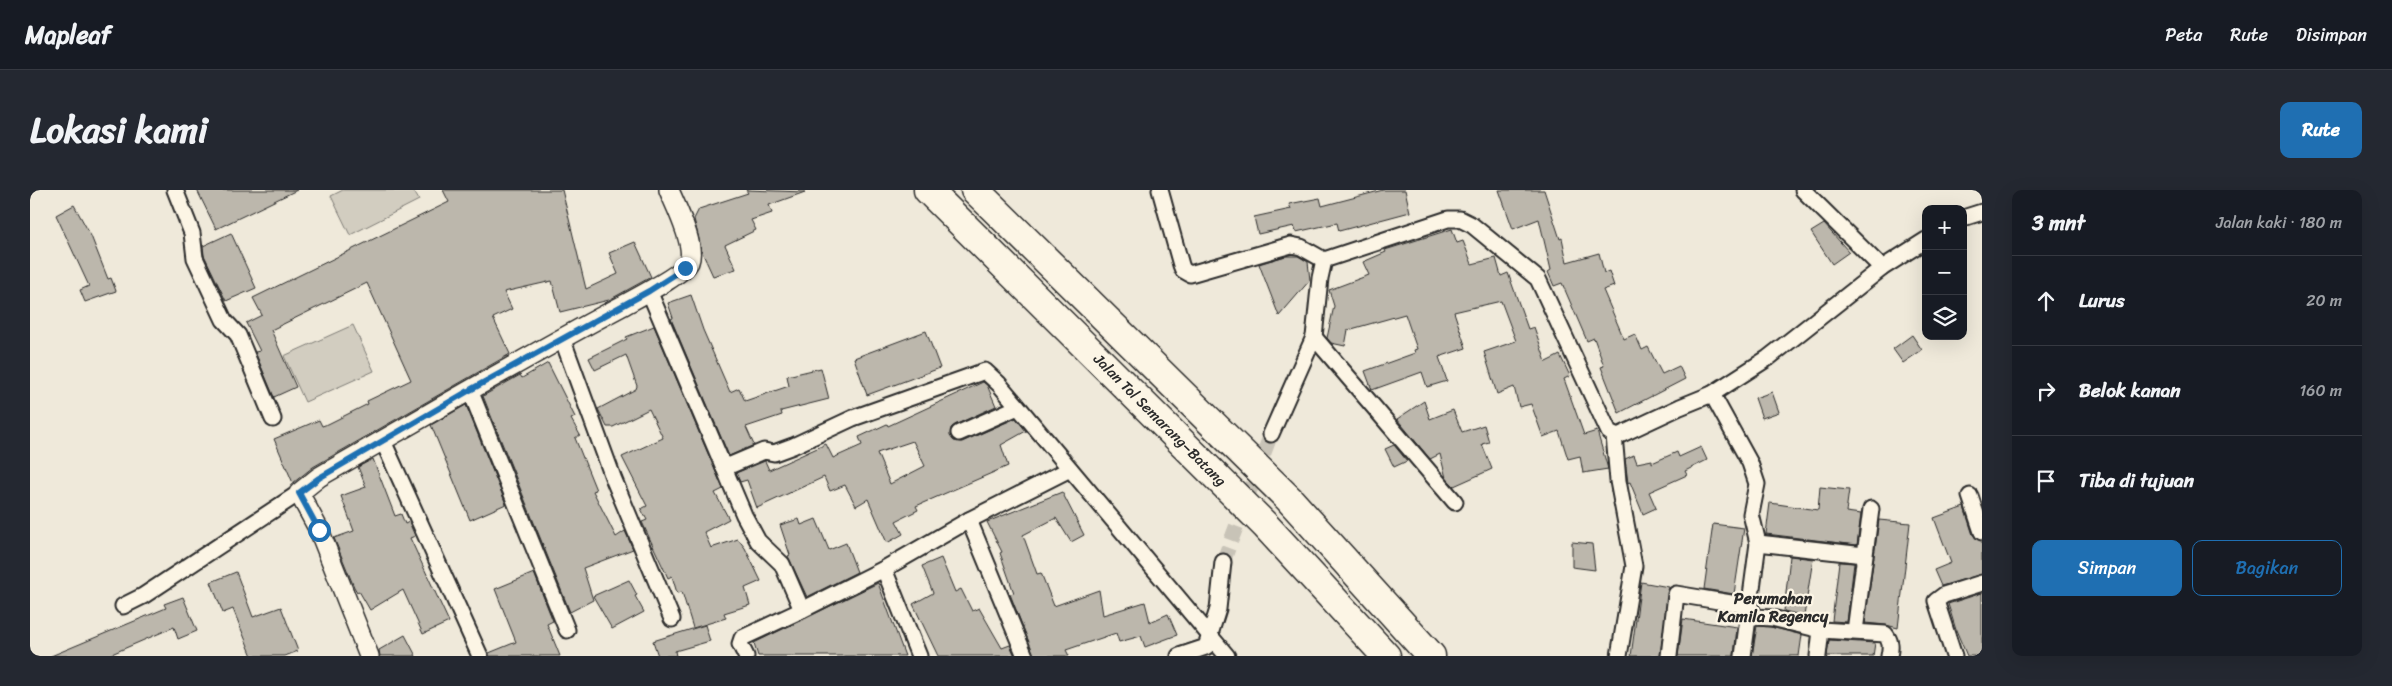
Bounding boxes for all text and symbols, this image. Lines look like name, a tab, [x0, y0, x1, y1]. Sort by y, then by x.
text: Mapleaf	[25, 14, 111, 56]
text: Peta	[2165, 19, 2202, 51]
text: Rute	[2230, 19, 2268, 51]
text: Disimpan	[2296, 19, 2367, 51]
text: Lokasi kami	[30, 99, 208, 161]
button: Rute	[2280, 102, 2362, 158]
text: 3 mnt	[2032, 204, 2085, 242]
map controls	[1922, 205, 1967, 340]
button: +	[1922, 205, 1967, 250]
text: Jalan kaki · 180 m	[2216, 208, 2342, 237]
button: −	[1922, 250, 1967, 295]
route end	[674, 257, 697, 280]
text: Lurus	[2079, 284, 2125, 317]
text: 20 m	[2306, 286, 2342, 315]
icon: ahead	[2032, 287, 2060, 315]
button: layers	[1922, 295, 1967, 340]
street label: Jalan Tol Semarang–Batang	[1086, 346, 1233, 493]
text: Belok kanan	[2079, 374, 2181, 407]
text: 160 m	[2299, 376, 2342, 405]
icon: right	[2032, 377, 2060, 405]
text: Tiba di tujuan	[2079, 464, 2194, 497]
icon: arrive	[2032, 467, 2060, 495]
route start	[308, 519, 331, 542]
button: Simpan	[2032, 540, 2182, 596]
button: Bagikan	[2192, 540, 2342, 596]
district label: Perumahan Kamila Regency	[1717, 584, 1829, 631]

